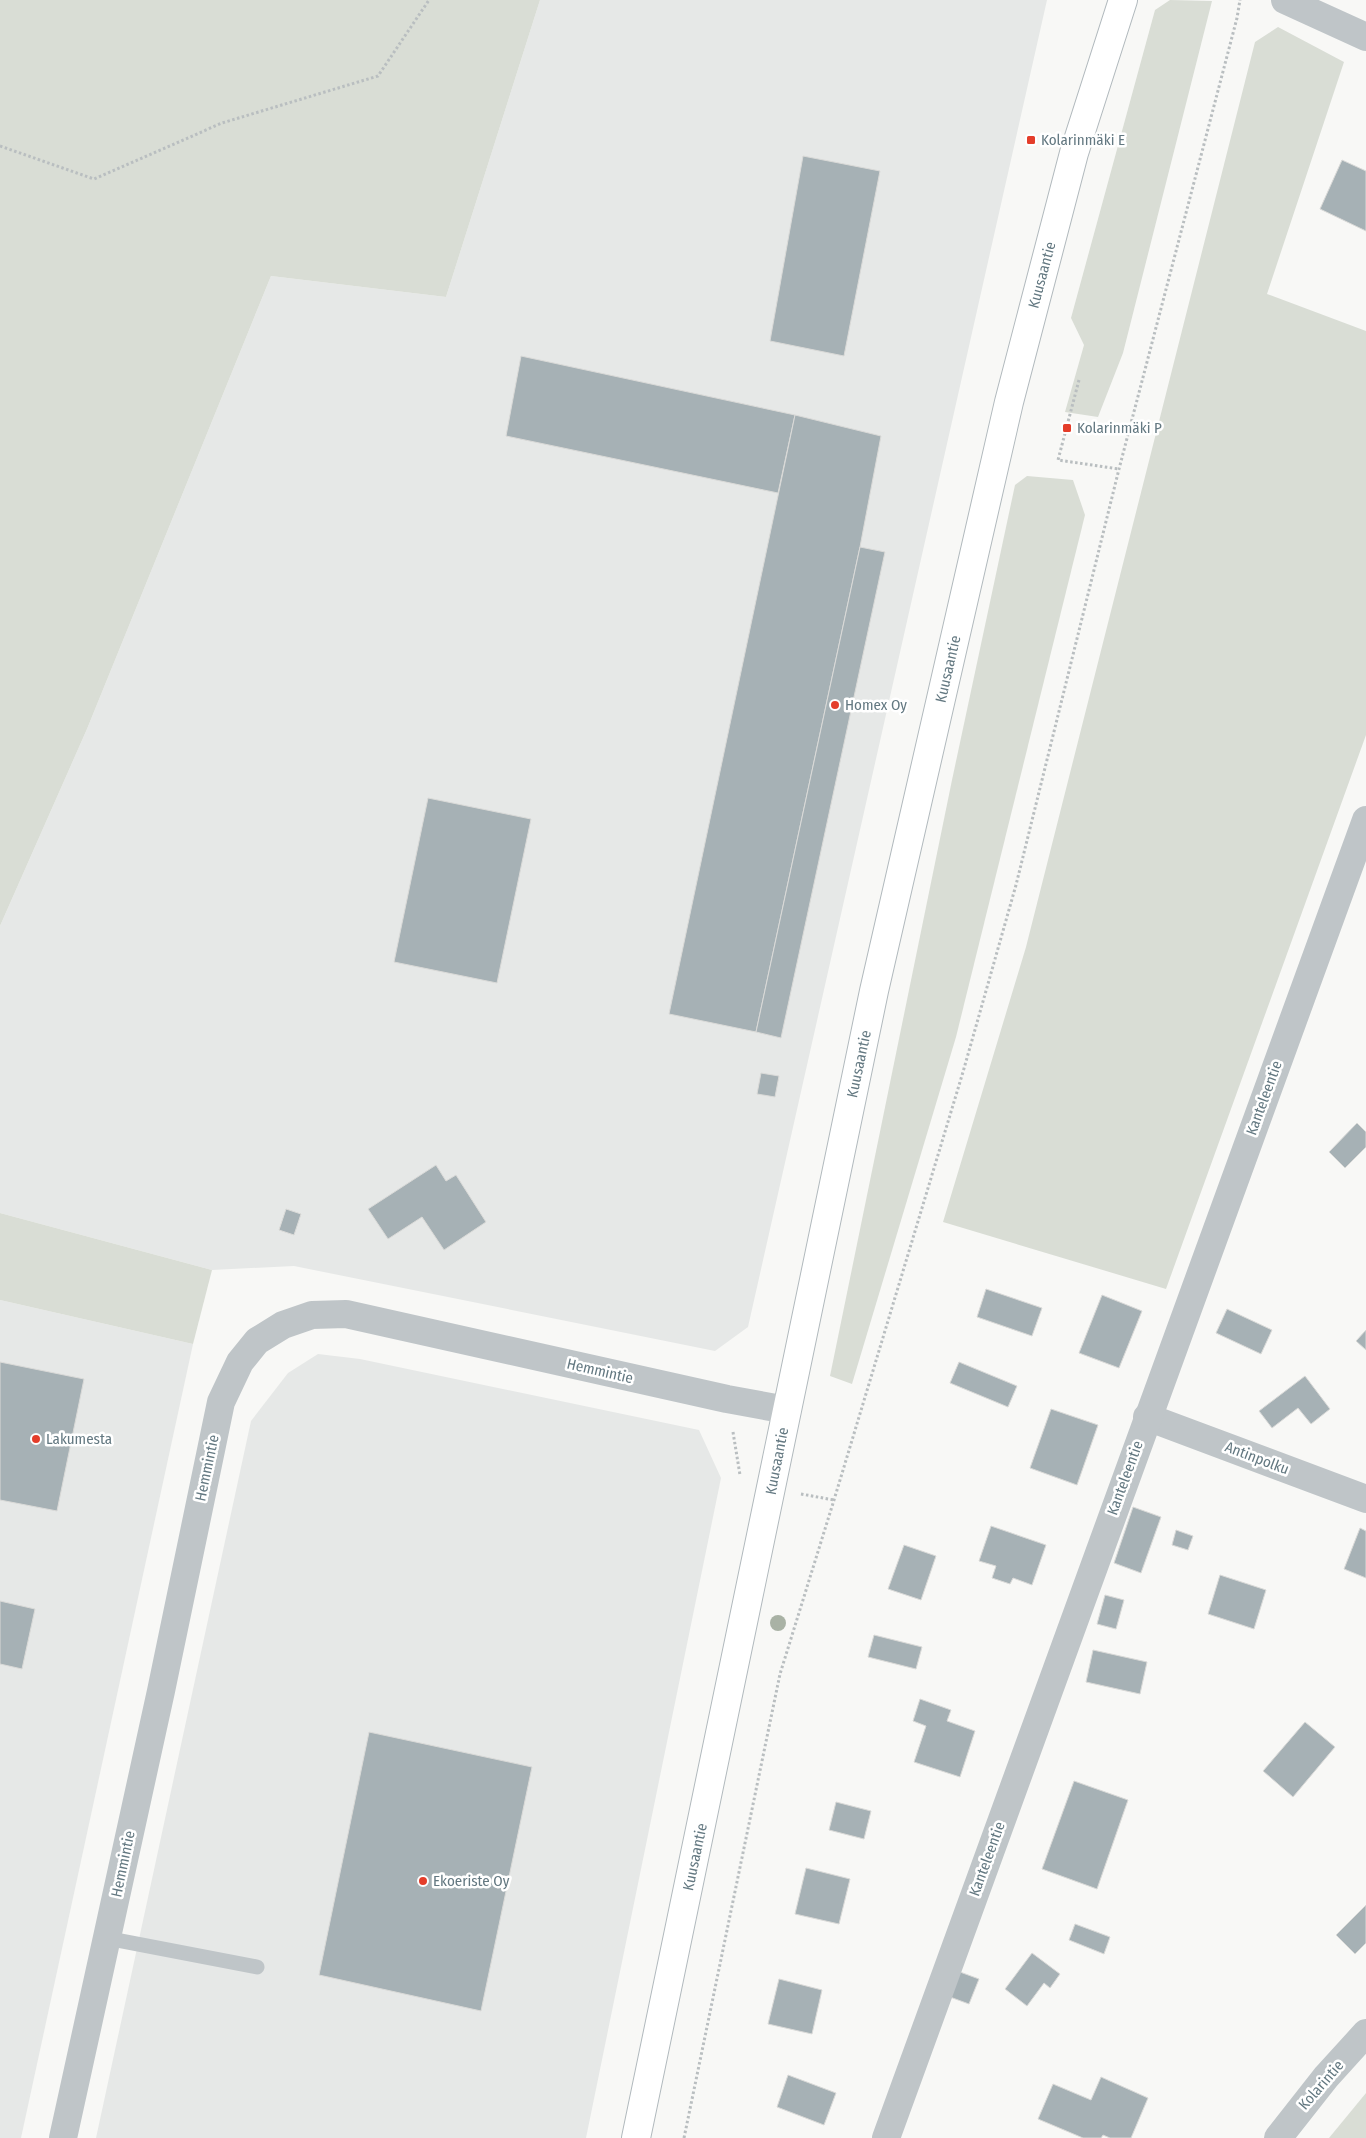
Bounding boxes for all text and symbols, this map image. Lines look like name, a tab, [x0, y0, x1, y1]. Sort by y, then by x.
place label: Kolarinmäki E	[1041, 131, 1125, 149]
marker: Kolarinmäki E	[1025, 134, 1037, 146]
street label: Kuusaantie	[1024, 240, 1060, 310]
place label: Kolarinmäki P	[1077, 419, 1162, 437]
marker: Kolarinmäki P	[1061, 422, 1073, 434]
street label: Kuusaantie	[932, 634, 964, 704]
place label: Homex Oy	[845, 696, 907, 714]
marker: Homex Oy	[829, 699, 841, 711]
street label: Kuusaantie	[843, 1029, 875, 1099]
street label: Kanteleentie	[1242, 1058, 1286, 1138]
street label: Hemmintie	[565, 1355, 635, 1387]
street label: Kuusaantie	[762, 1426, 792, 1496]
place label: Lakumesta	[46, 1430, 112, 1448]
marker: Lakumesta	[30, 1433, 42, 1445]
street label: Hemmintie	[191, 1433, 223, 1503]
street label: Kanteleentie	[1103, 1438, 1147, 1518]
street label: Antinpolku	[1223, 1438, 1291, 1478]
street label: Kanteleentie	[965, 1819, 1009, 1899]
street label: Kuusaantie	[679, 1822, 711, 1892]
street label: Hemmintie	[107, 1829, 139, 1899]
place label: Ekoeriste Oy	[433, 1872, 510, 1890]
marker: Ekoeriste Oy	[417, 1875, 429, 1887]
street label: Kolarintie	[1295, 2057, 1347, 2113]

